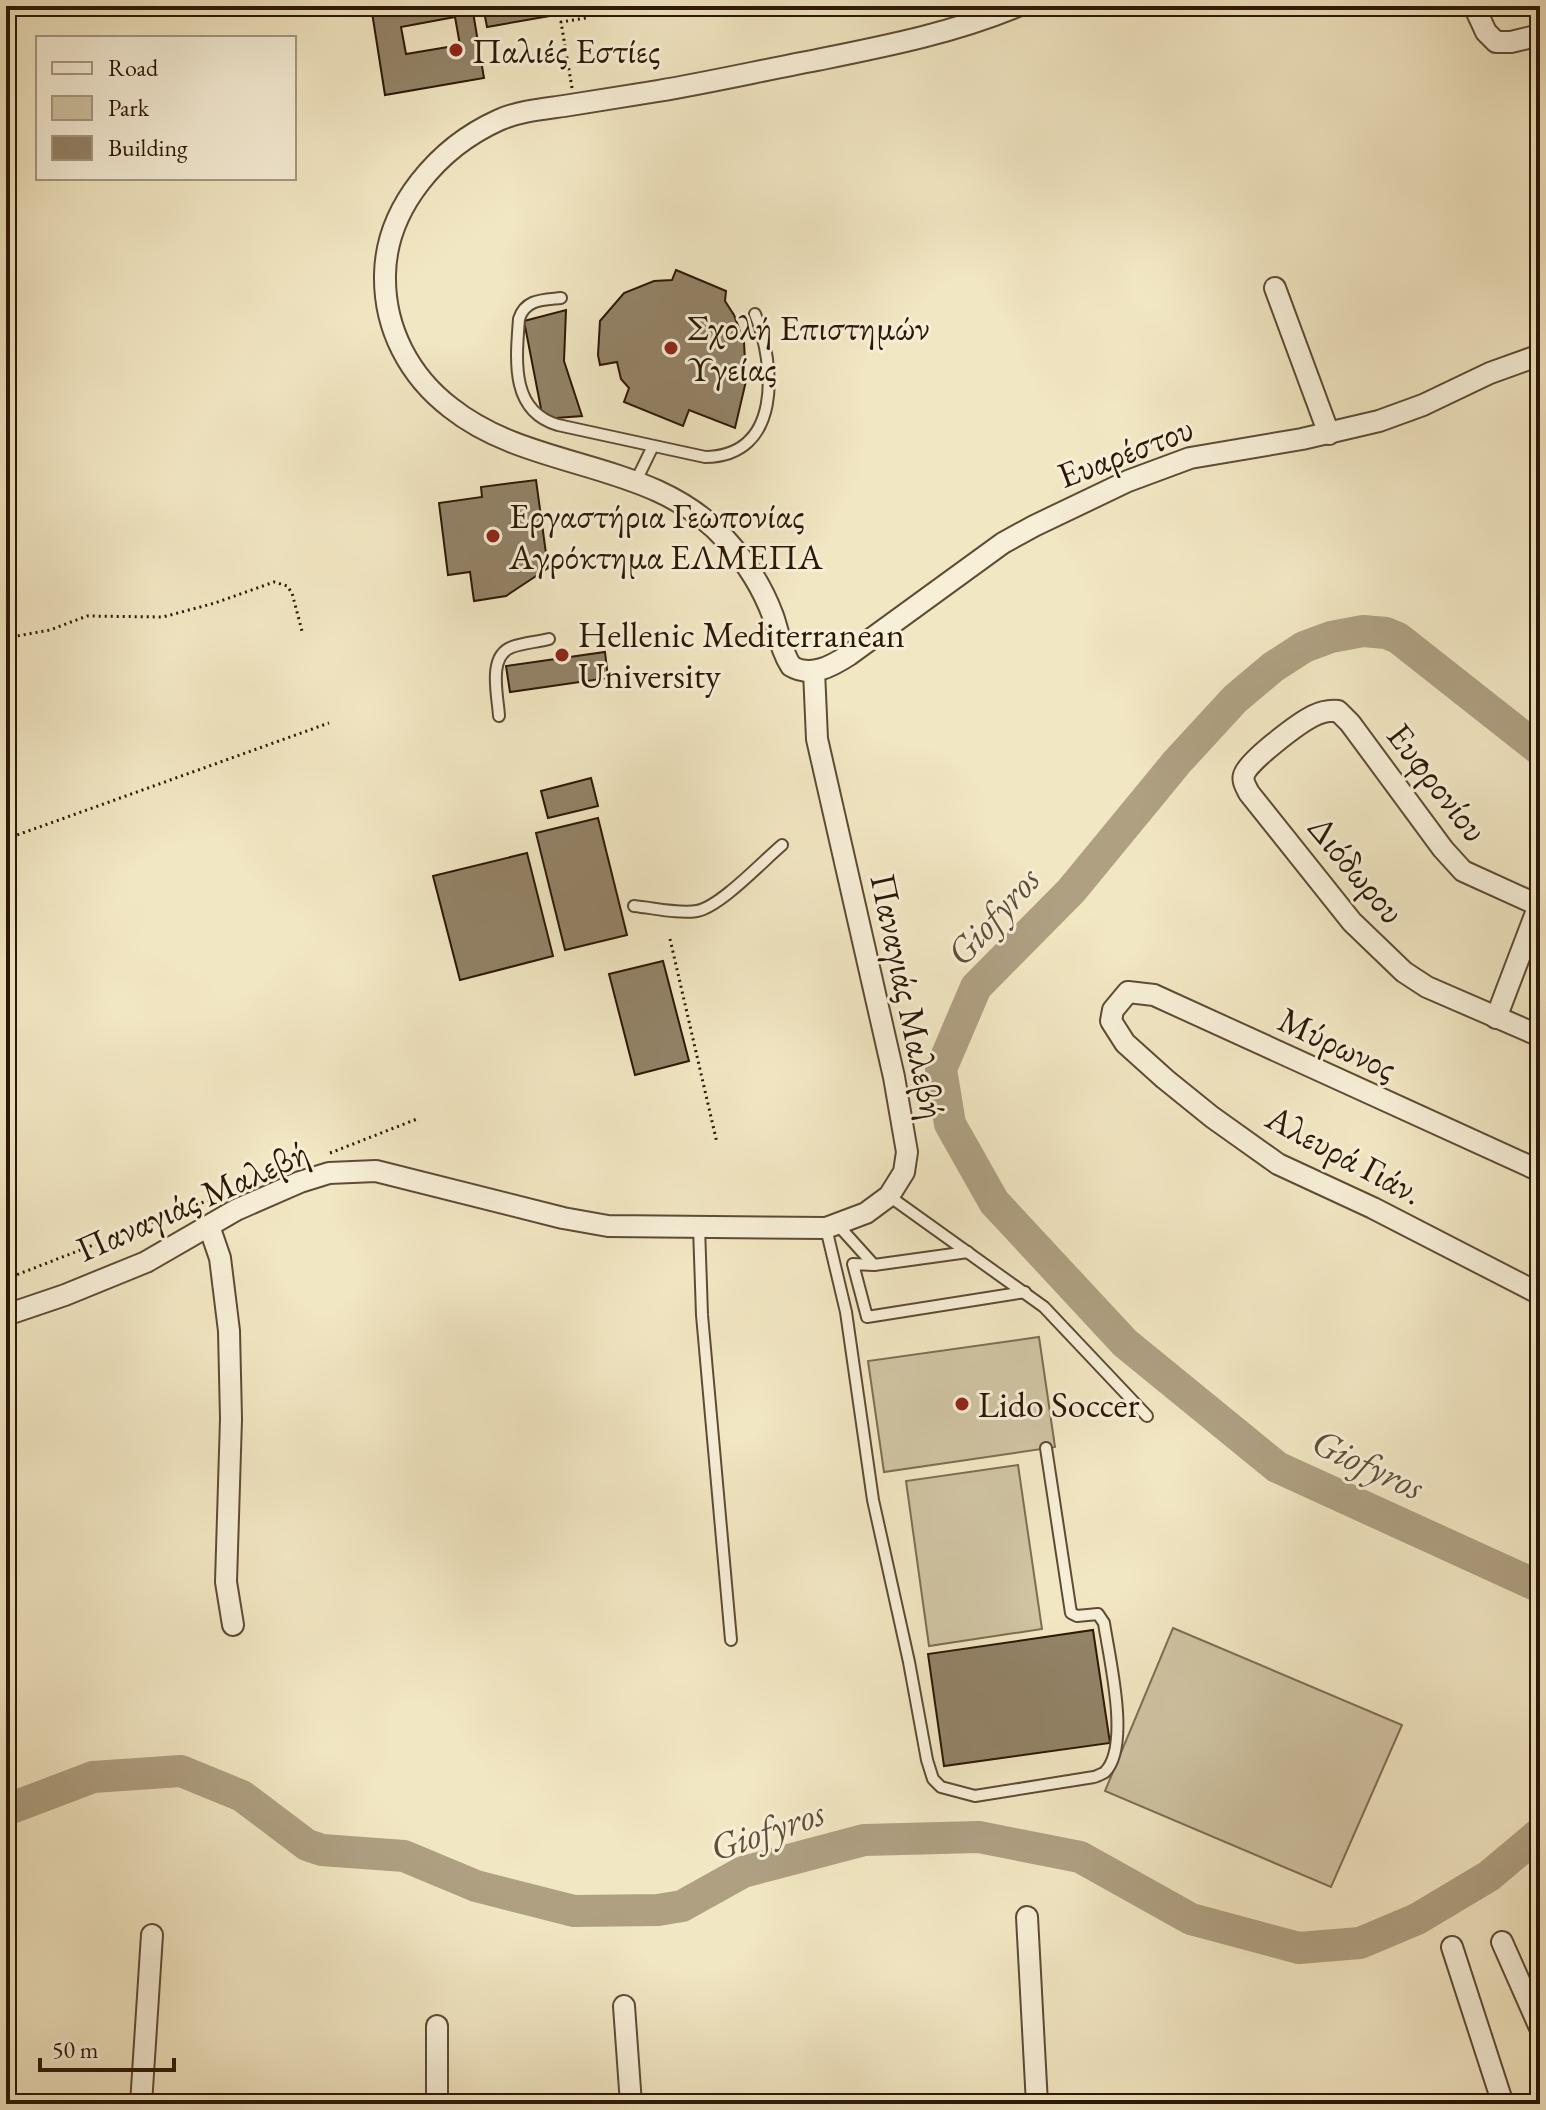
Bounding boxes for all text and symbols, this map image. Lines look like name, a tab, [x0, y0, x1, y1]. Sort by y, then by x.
place label: Παλιές Εστίες	[472, 27, 660, 74]
legend	[36, 36, 296, 180]
marker: Παλιές Εστίες	[447, 41, 465, 59]
text: Road	[108, 52, 159, 83]
text: Park	[108, 92, 150, 123]
text: Building	[108, 132, 188, 163]
place label: Σχολή Επιστημών Υγείας	[687, 304, 930, 392]
marker: Σχολή Επιστημών Υγείας	[662, 339, 680, 357]
street label: Ευαρέστου	[1051, 404, 1200, 499]
place label: Εργαστήρια Γεωπονίας Αγρόκτημα ΕΛΜΕΠΑ	[508, 492, 824, 580]
marker: Εργαστήρια Γεωπονίας Αγρόκτημα ΕΛΜΕΠΑ	[484, 527, 502, 545]
place label: Hellenic Mediterranean University	[578, 611, 905, 699]
marker: Hellenic Mediterranean University	[553, 646, 571, 664]
street label: Ευφρονίου	[1377, 713, 1499, 851]
street label: Διόδωρου	[1297, 805, 1416, 933]
water label: Giofyros	[935, 855, 1051, 976]
street label: Παναγιάς Μαλεβή	[860, 869, 957, 1123]
street label: Μύρωνος	[1271, 996, 1404, 1091]
street label: Αλευρά Γιάν.	[1257, 1093, 1431, 1215]
street label: Παναγιάς Μαλεβή	[69, 1128, 316, 1273]
place label: Lido Soccer	[978, 1381, 1140, 1428]
marker: Lido Soccer	[953, 1395, 971, 1413]
water label: Giofyros	[1304, 1416, 1432, 1511]
water label: Giofyros	[703, 1787, 831, 1872]
scale bar	[40, 2022, 174, 2072]
text: 50 m	[52, 2034, 99, 2065]

